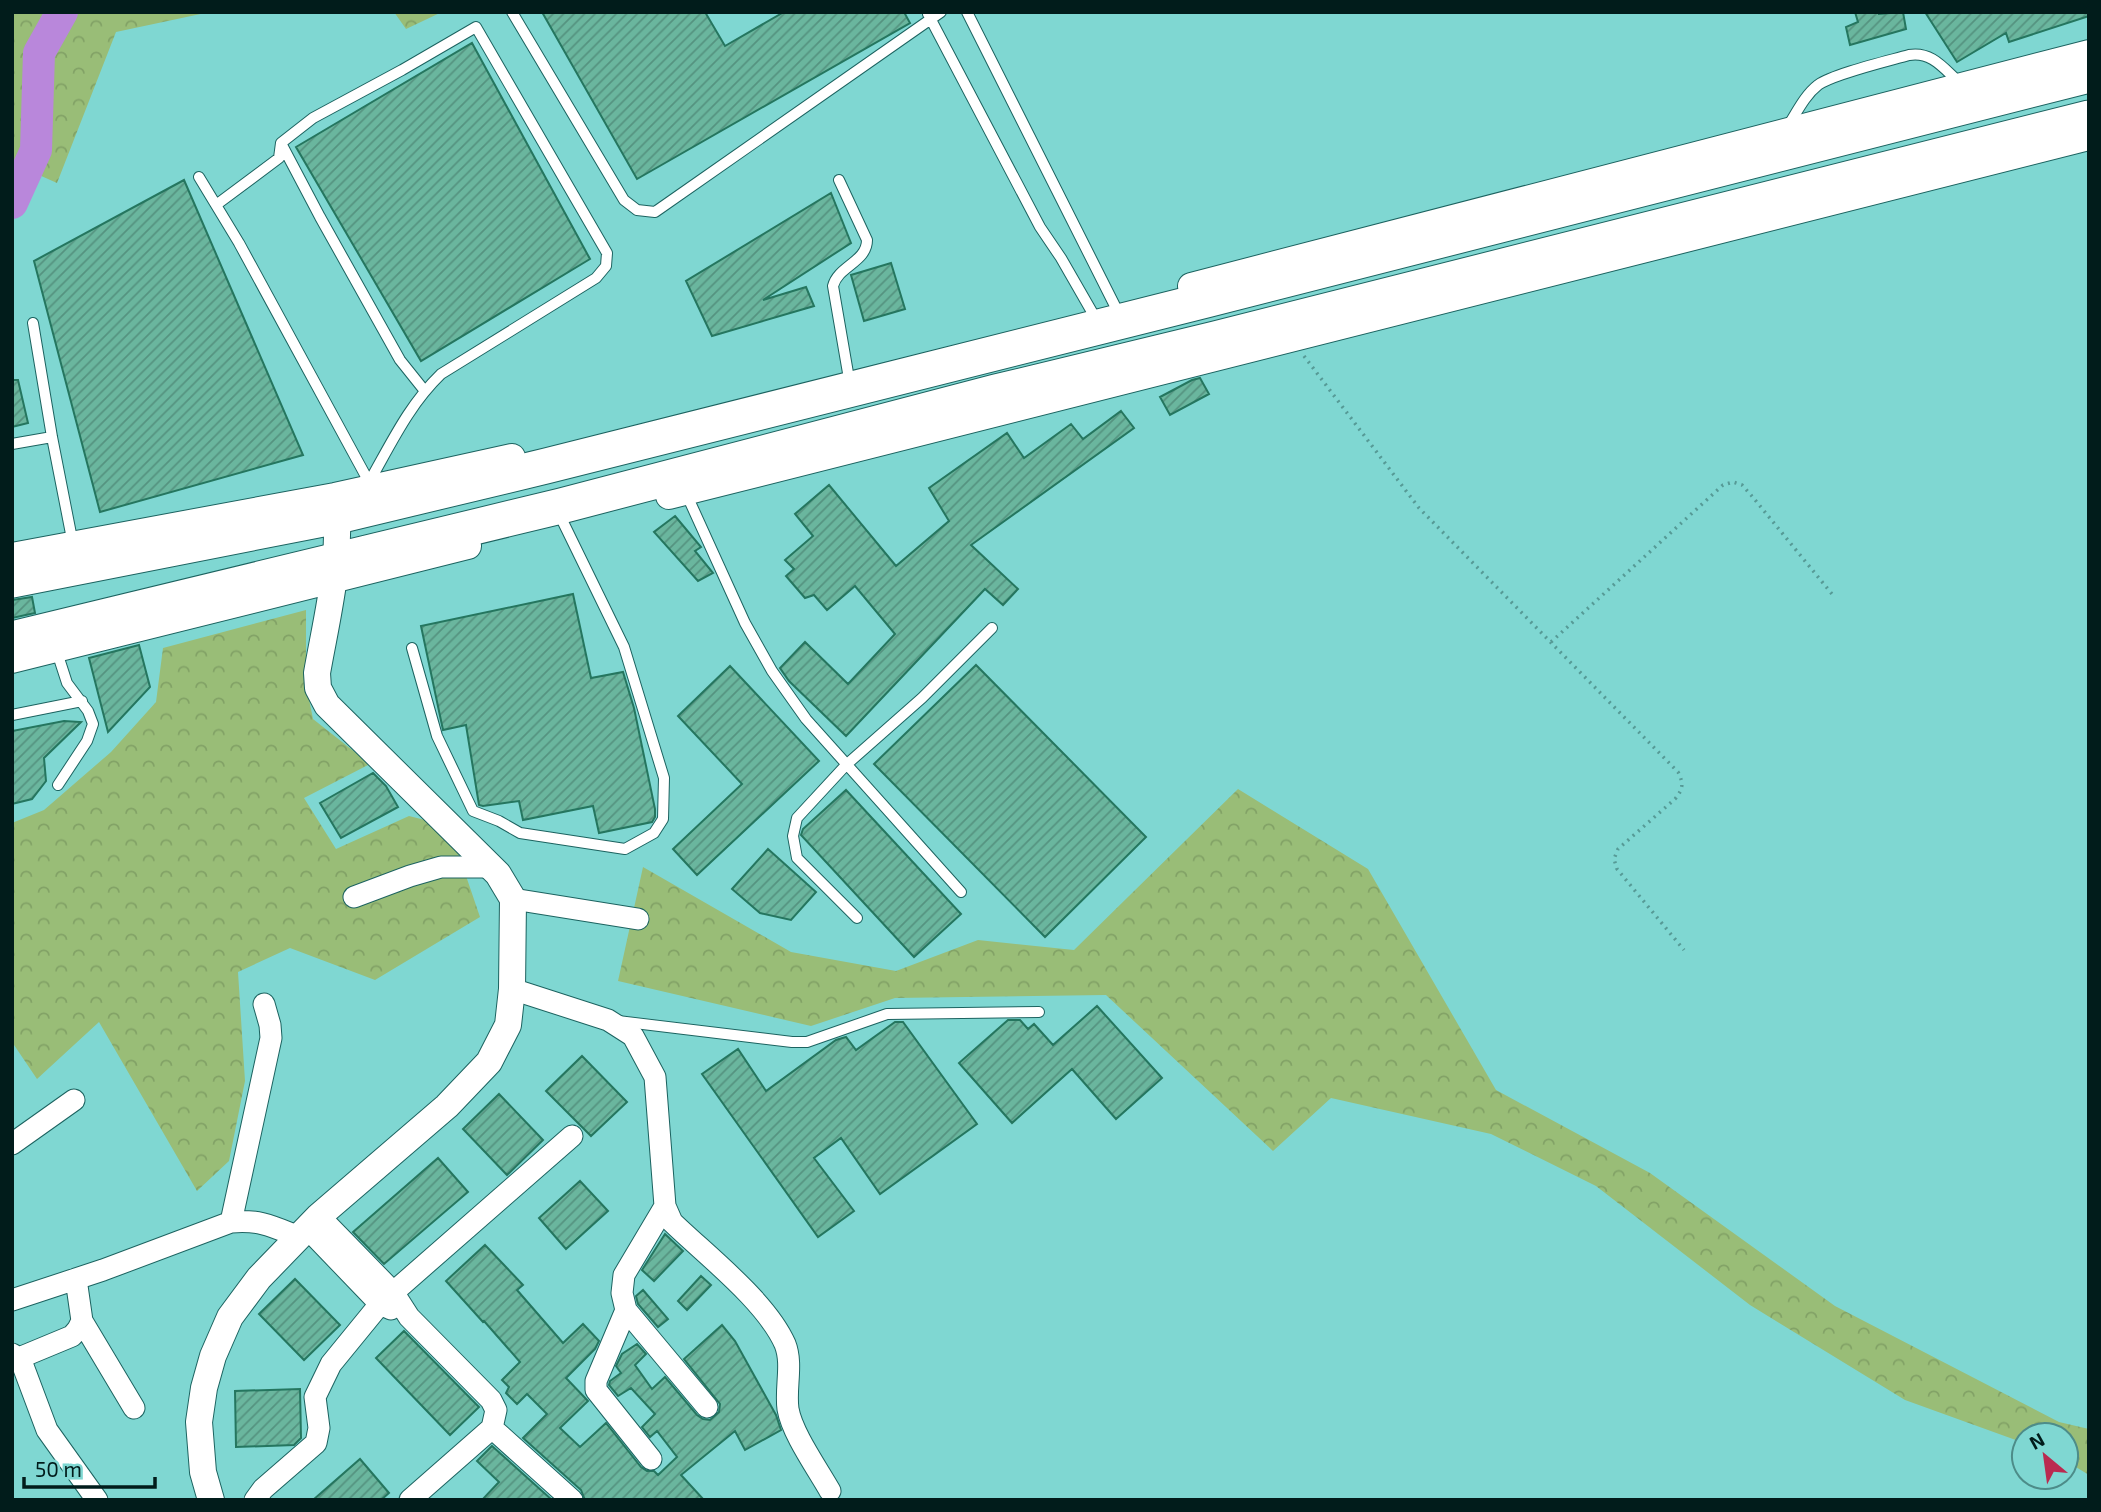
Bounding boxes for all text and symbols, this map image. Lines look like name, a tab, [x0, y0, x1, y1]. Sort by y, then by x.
north arrow	[2010, 1421, 2080, 1491]
text: N	[2025, 1427, 2048, 1454]
scale bar	[24, 1446, 156, 1490]
text: 50 m	[35, 1456, 82, 1481]

